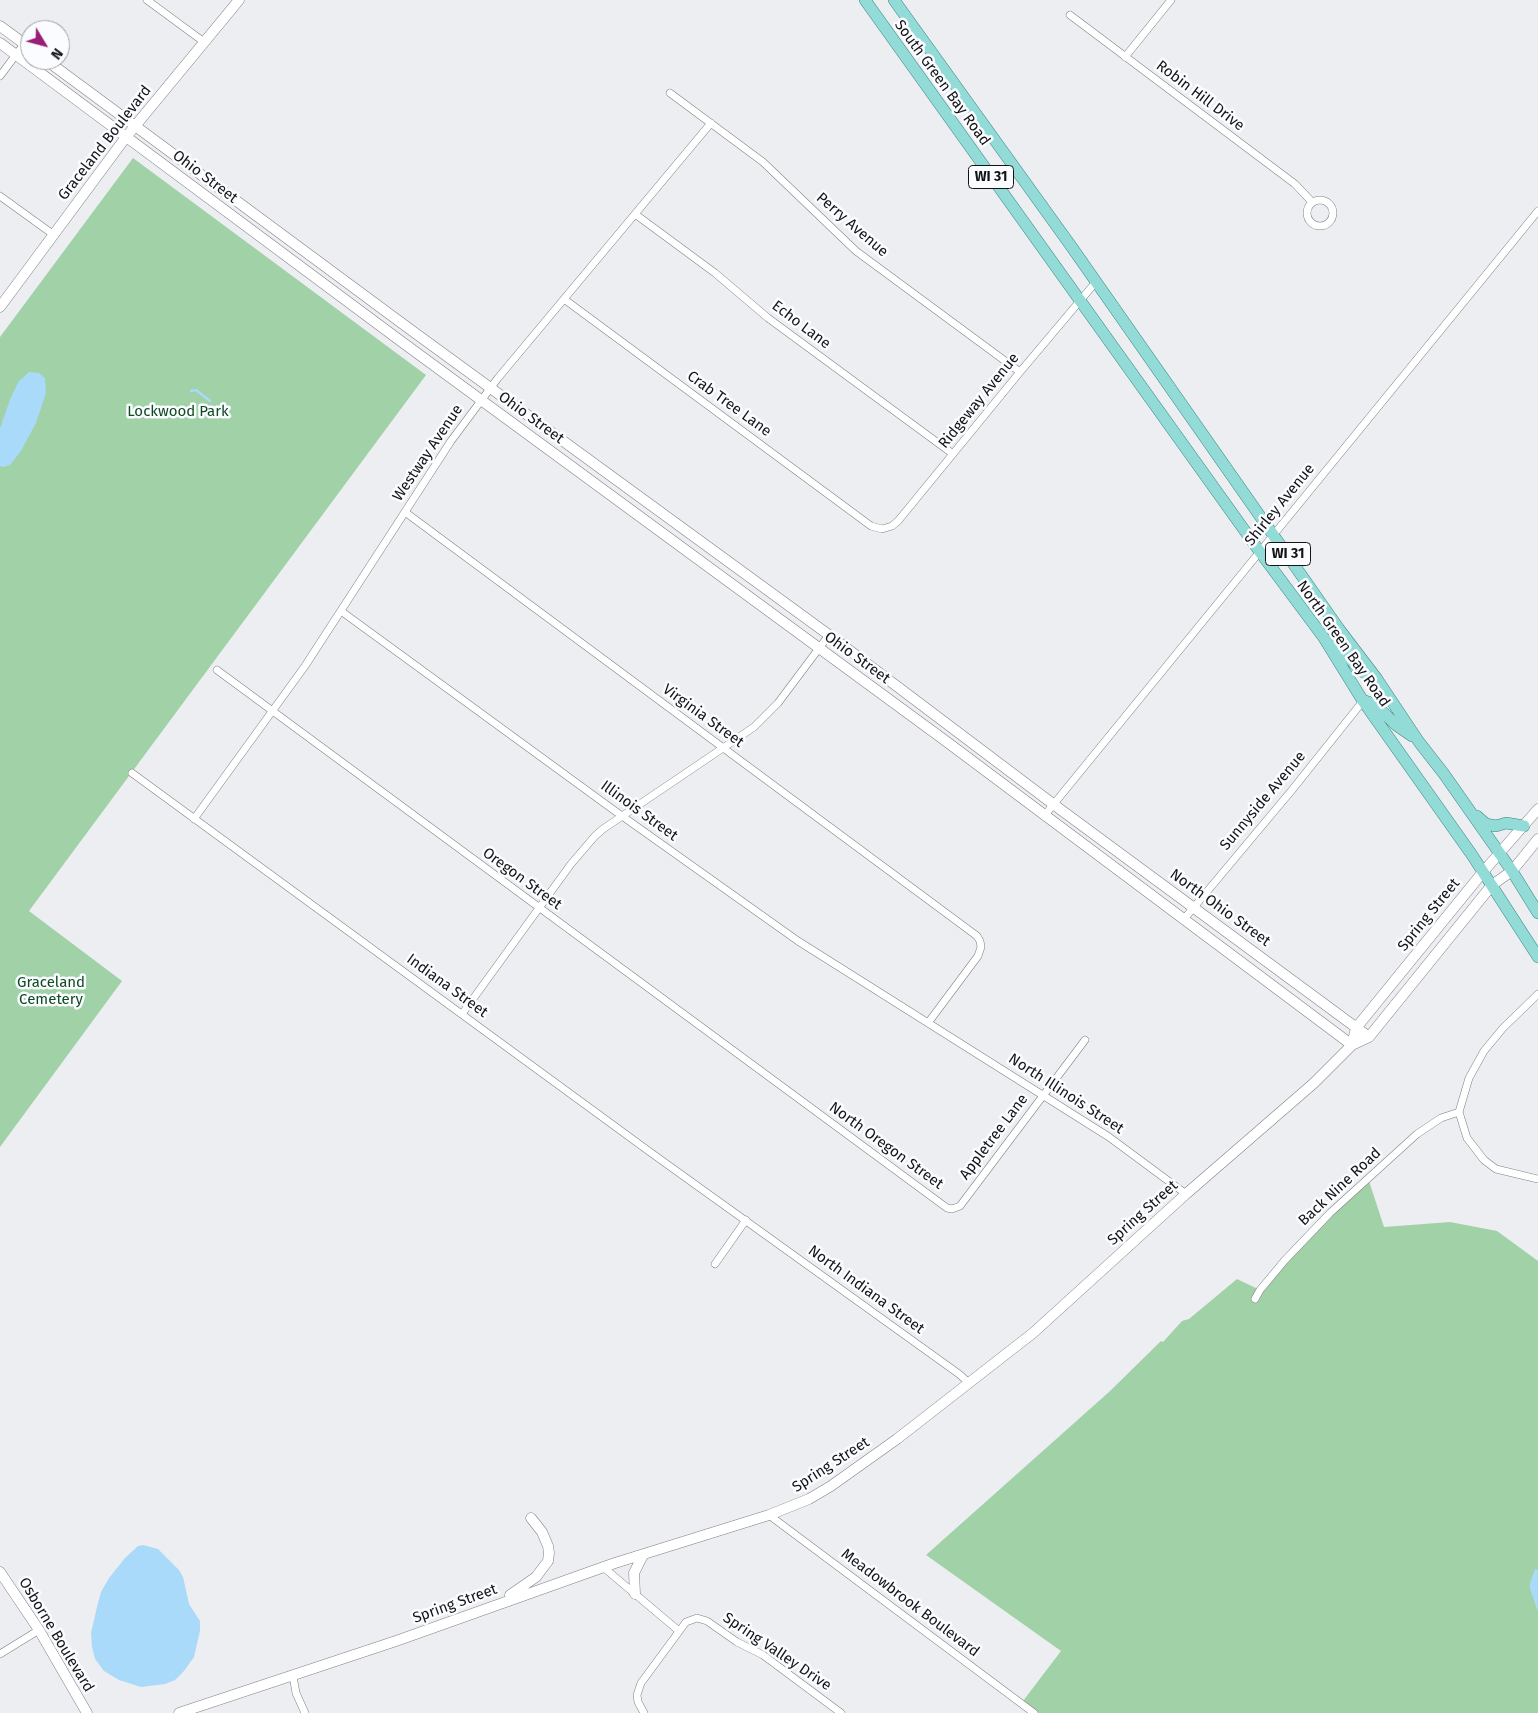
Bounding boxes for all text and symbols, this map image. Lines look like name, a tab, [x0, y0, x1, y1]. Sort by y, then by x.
street label: South Green Bay Road	[890, 17, 994, 149]
north arrow	[20, 20, 70, 70]
text: N	[47, 45, 66, 63]
street label: Robin Hill Drive	[1152, 57, 1248, 135]
street label: Graceland Boulevard	[55, 82, 155, 204]
street label: Ohio Street	[169, 147, 241, 207]
road number: WI 31	[968, 166, 1014, 188]
street label: Perry Avenue	[812, 189, 892, 261]
street label: Echo Lane	[768, 297, 834, 353]
street label: Ridgeway Avenue	[935, 350, 1023, 452]
street label: Crab Tree Lane	[683, 367, 775, 441]
street label: Ohio Street	[495, 388, 567, 448]
street label: Westway Avenue	[389, 401, 467, 505]
park label: Lockwood Park	[127, 403, 229, 421]
street label: Shirley Avenue	[1241, 460, 1319, 550]
road number: WI 31	[1266, 542, 1310, 566]
street label: North Green Bay Road	[1293, 577, 1393, 711]
street label: Ohio Street	[821, 628, 893, 688]
street label: Virginia Street	[659, 681, 747, 751]
street label: Sunnyside Avenue	[1216, 748, 1310, 854]
street label: Illinois Street	[597, 777, 681, 845]
street label: Oregon Street	[479, 844, 565, 914]
street label: North Ohio Street	[1166, 866, 1274, 950]
street label: Spring Street	[1394, 875, 1464, 955]
street label: Indiana Street	[403, 950, 491, 1022]
park label: Graceland Cemetery	[17, 974, 85, 1009]
street label: North Illinois Street	[1005, 1050, 1127, 1138]
street label: Appletree Lane	[956, 1091, 1032, 1183]
street label: North Oregon Street	[825, 1099, 947, 1193]
street label: Back Nine Road	[1295, 1144, 1385, 1230]
street label: Spring Street	[1104, 1177, 1182, 1249]
street label: North Indiana Street	[804, 1242, 928, 1338]
street label: Spring Street	[789, 1433, 873, 1497]
street label: Meadowbrook Boulevard	[837, 1545, 983, 1661]
street label: Osborne Boulevard	[15, 1574, 97, 1696]
street label: Spring Street	[410, 1580, 500, 1628]
street label: Spring Valley Drive	[719, 1609, 835, 1695]

